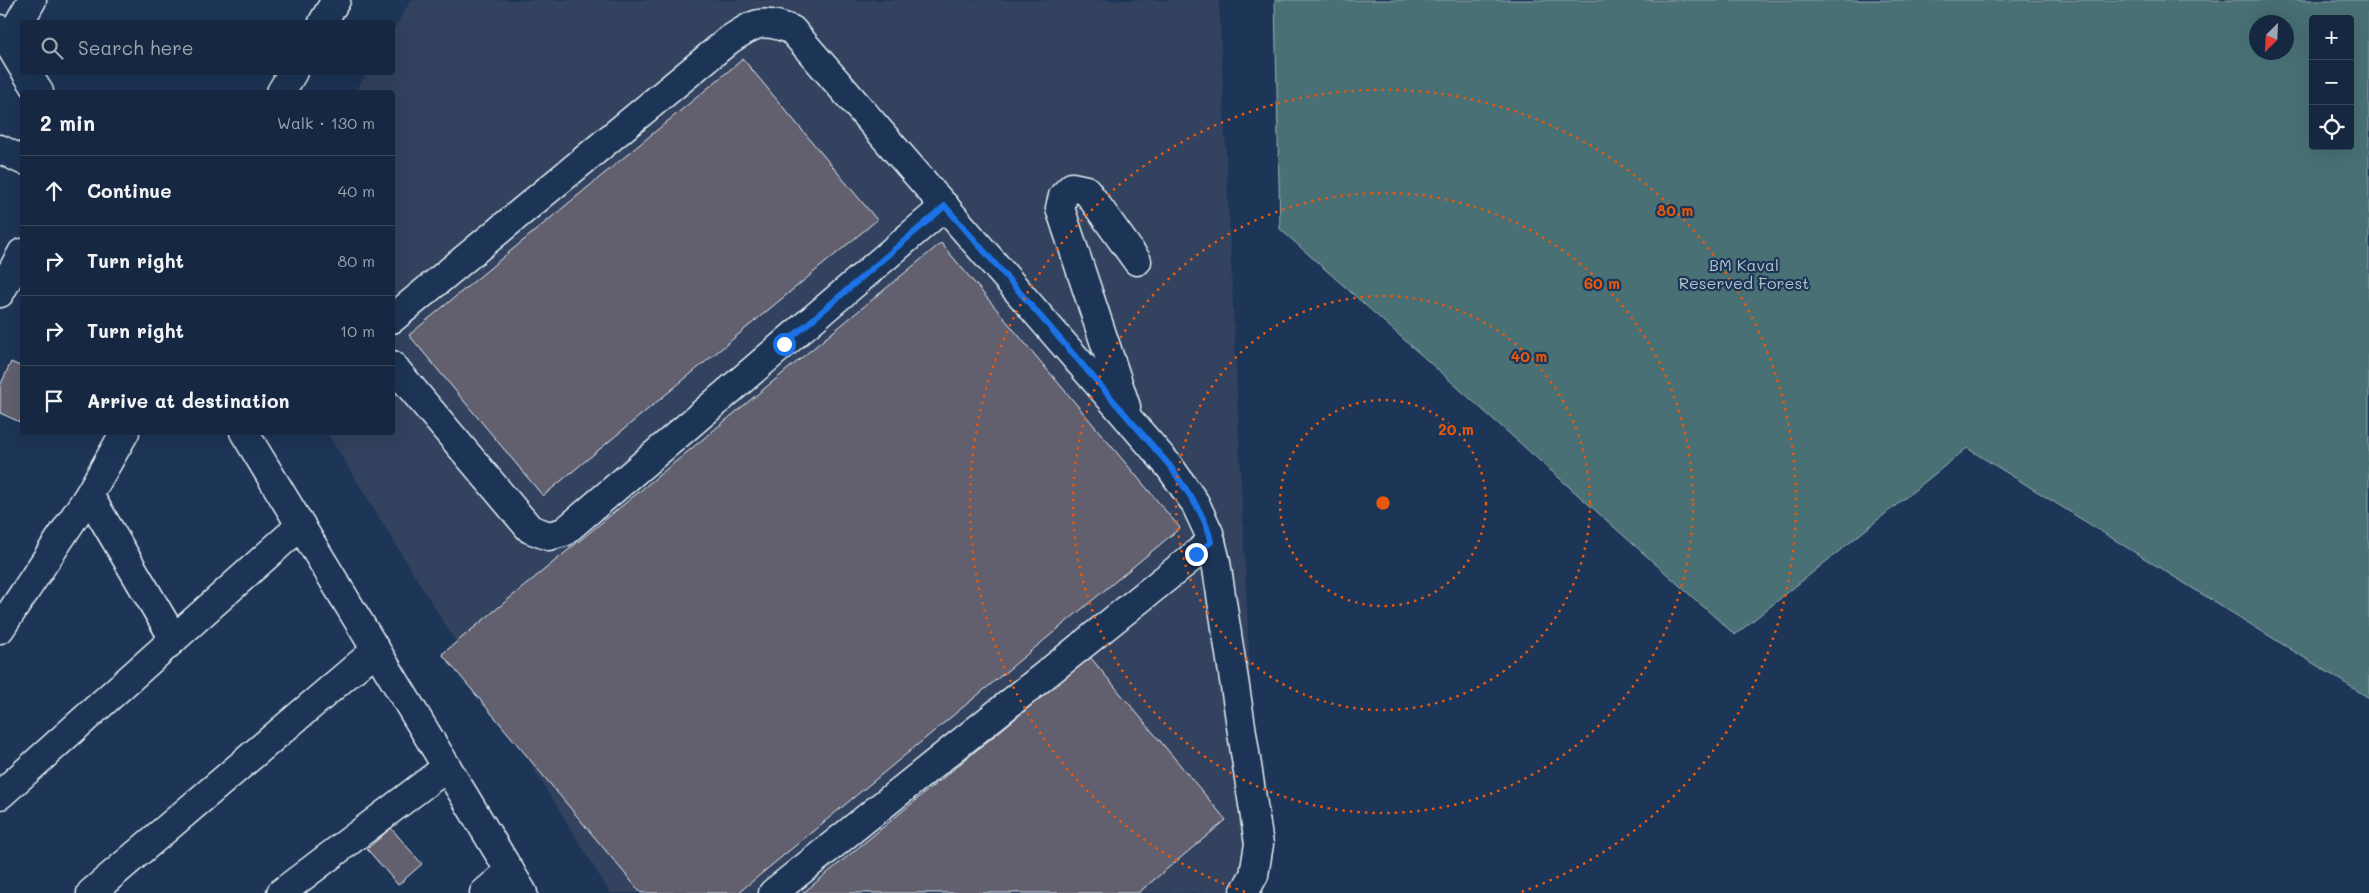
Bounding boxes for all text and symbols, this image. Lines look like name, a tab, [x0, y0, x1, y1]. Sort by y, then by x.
north arrow	[2249, 15, 2294, 60]
map controls	[2309, 15, 2354, 150]
button: +	[2309, 15, 2354, 60]
search box	[20, 20, 395, 75]
icon: search	[38, 34, 66, 62]
text: Search here	[78, 35, 194, 60]
button: −	[2309, 60, 2354, 105]
button: locate	[2309, 105, 2354, 150]
text: 2 min	[40, 109, 95, 136]
text: Walk · 130 m	[277, 112, 375, 133]
icon: ahead	[40, 177, 68, 205]
text: Continue	[87, 178, 172, 203]
text: 40 m	[338, 180, 375, 201]
text: 80 m	[1657, 200, 1693, 220]
icon: right	[40, 247, 68, 275]
text: Turn right	[87, 248, 184, 273]
text: 80 m	[338, 250, 375, 271]
park label: BM Kaval Reserved Forest	[1679, 254, 1809, 293]
text: 60 m	[1584, 273, 1620, 293]
icon: right	[40, 317, 68, 345]
text: Turn right	[87, 318, 184, 343]
text: 10 m	[340, 320, 375, 341]
route start	[773, 333, 796, 356]
text: 40 m	[1511, 346, 1547, 366]
icon: arrive	[40, 387, 68, 415]
text: Arrive at destination	[87, 388, 290, 413]
text: 20 m	[1438, 419, 1474, 439]
centre of rings	[1374, 494, 1392, 512]
route end	[1185, 543, 1208, 566]

